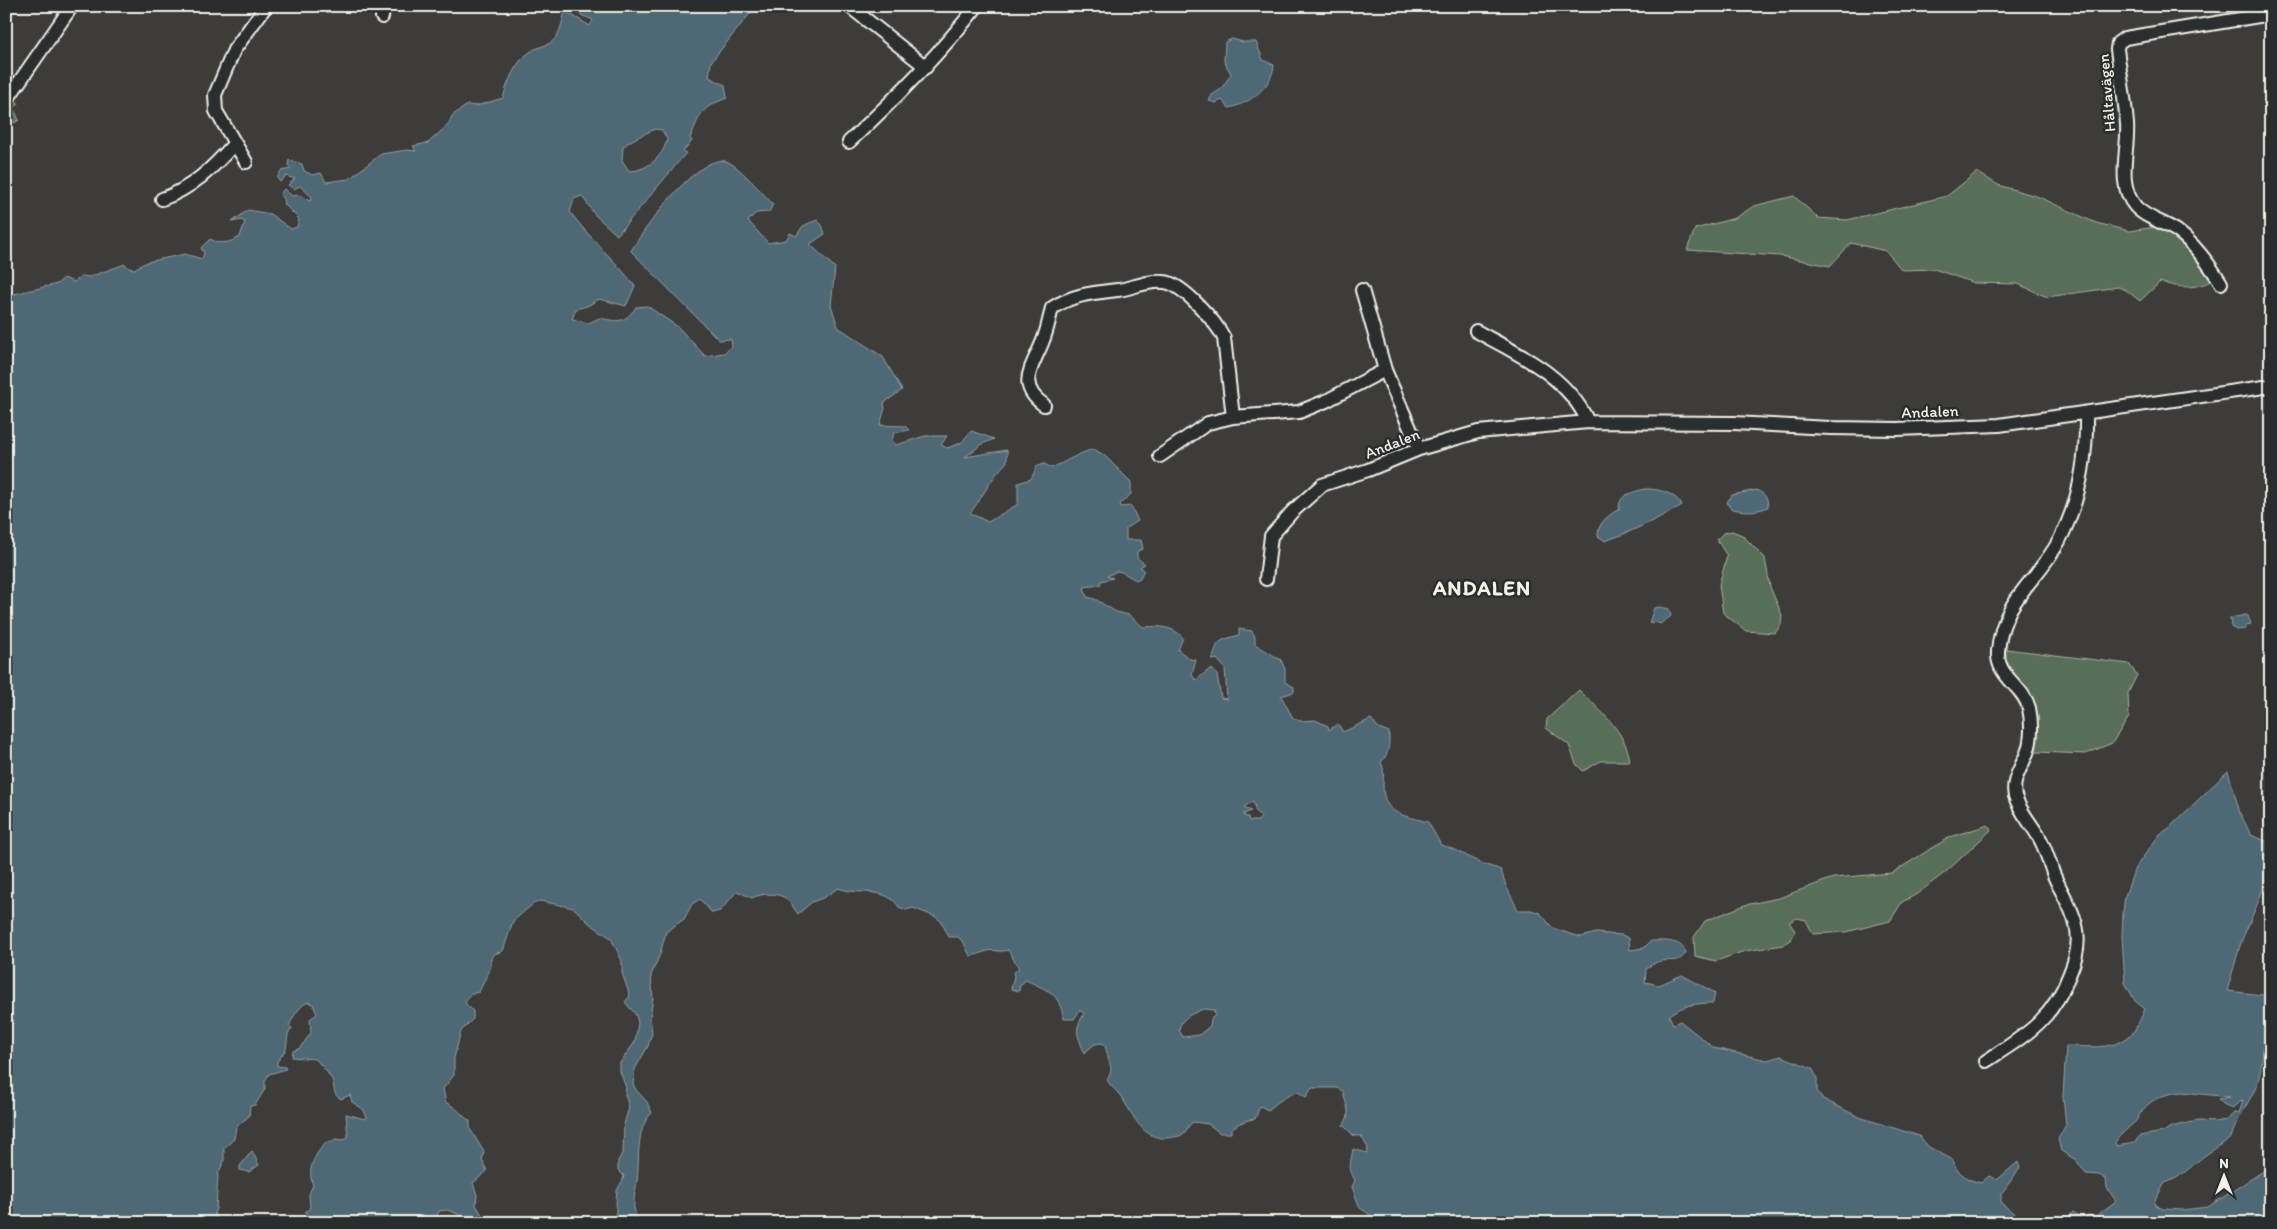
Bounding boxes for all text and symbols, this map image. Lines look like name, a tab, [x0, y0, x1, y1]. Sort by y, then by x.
street label: Håltavägen	[2094, 53, 2119, 133]
street label: Andalen	[1901, 401, 1959, 422]
street label: Andalen	[1362, 424, 1422, 463]
district label: ANDALEN	[1432, 575, 1531, 600]
north arrow	[2200, 1152, 2250, 1202]
text: N	[2219, 1155, 2229, 1172]

